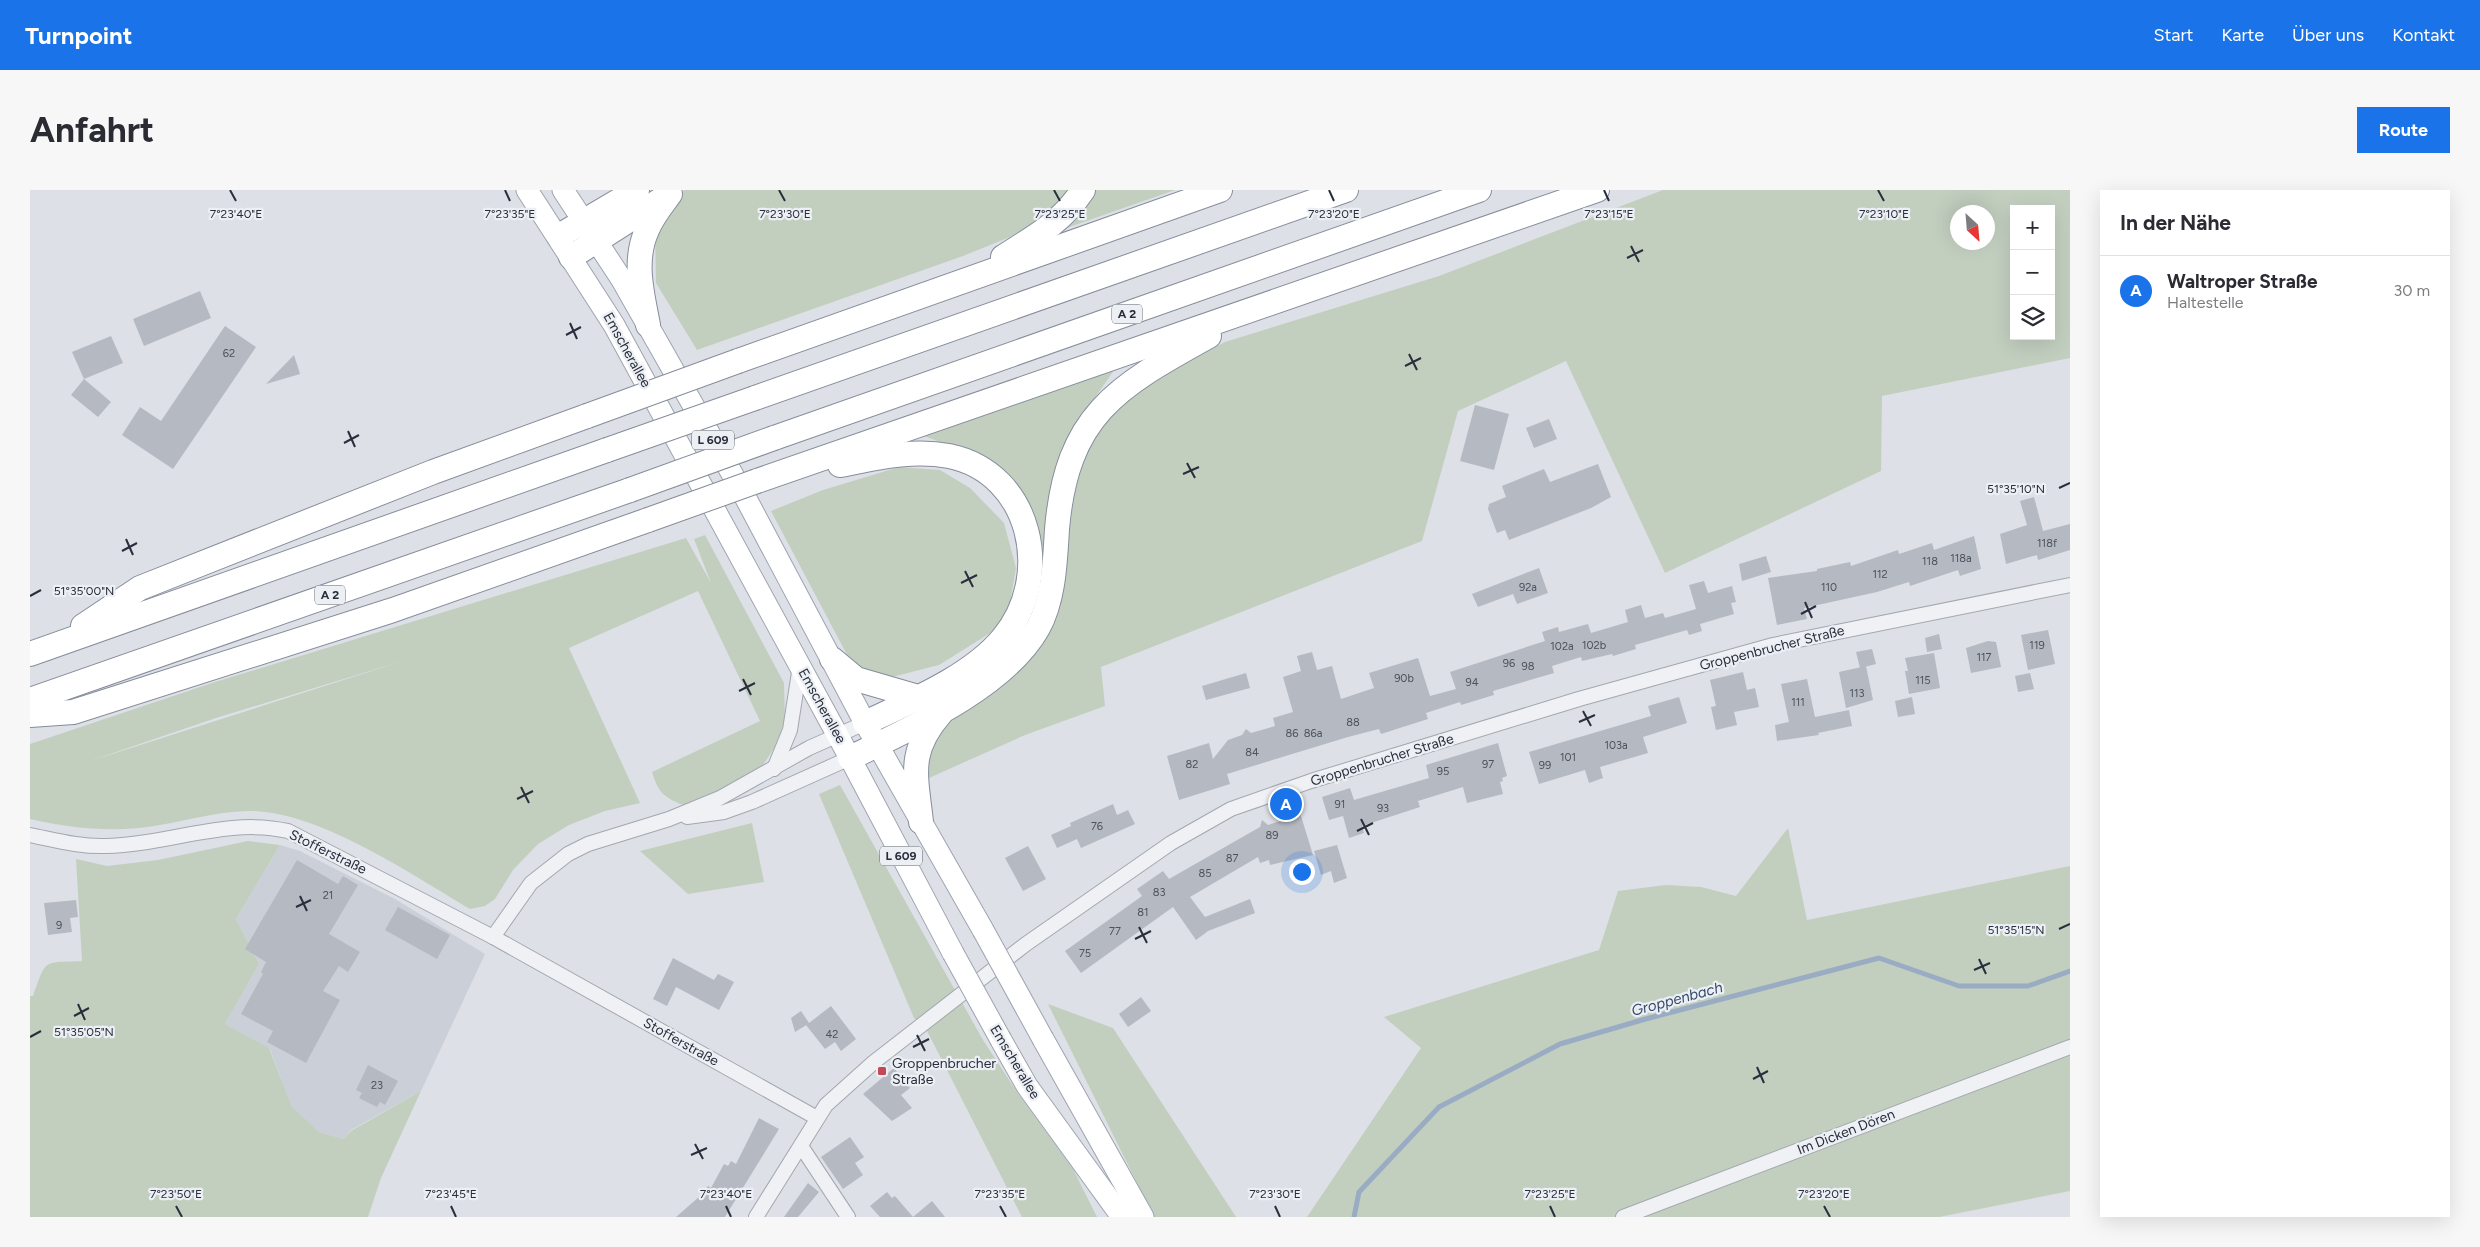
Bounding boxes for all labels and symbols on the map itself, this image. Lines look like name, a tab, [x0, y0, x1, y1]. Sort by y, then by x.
north arrow	[1950, 205, 1995, 250]
text: 7°23'40"E	[210, 207, 262, 221]
text: 7°23'35"E	[485, 207, 535, 221]
text: 7°23'30"E	[759, 207, 811, 221]
text: 7°23'25"E	[1034, 207, 1086, 221]
text: 7°23'20"E	[1308, 207, 1360, 221]
text: 7°23'15"E	[1584, 207, 1634, 221]
text: 7°23'10"E	[1859, 207, 1909, 221]
road number: A 2	[1112, 305, 1142, 324]
street label: Emscherallee	[599, 310, 655, 391]
house number: 62	[223, 347, 235, 360]
road number: L 609	[692, 430, 734, 450]
text: 51°35'10"N	[1987, 482, 2045, 496]
house number: 118f	[2037, 537, 2058, 550]
house number: 118a	[1950, 552, 1972, 565]
house number: 118	[1922, 555, 1938, 568]
house number: 112	[1872, 568, 1888, 581]
house number: 92a	[1519, 581, 1537, 594]
house number: 110	[1821, 581, 1837, 594]
text: 51°35'00"N	[54, 584, 114, 598]
road number: A 2	[315, 586, 345, 604]
street label: Groppenbrucher Straße	[1698, 622, 1847, 674]
house number: 102b	[1582, 639, 1606, 652]
house number: 119	[2029, 639, 2045, 652]
house number: 102a	[1550, 640, 1574, 653]
house number: 117	[1977, 651, 1992, 664]
house number: 96	[1503, 657, 1515, 670]
house number: 98	[1522, 660, 1535, 673]
street label: Emscherallee	[794, 666, 850, 747]
house number: 90b	[1394, 672, 1414, 685]
house number: 115	[1915, 674, 1931, 687]
house number: 94	[1465, 676, 1479, 689]
house number: 113	[1849, 687, 1865, 700]
house number: 111	[1791, 696, 1805, 709]
house number: 88	[1346, 716, 1360, 729]
house number: 86	[1286, 727, 1298, 740]
house number: 86a	[1304, 727, 1322, 740]
street label: Groppenbrucher Straße	[1308, 730, 1456, 790]
house number: 103a	[1604, 739, 1628, 752]
house number: 84	[1245, 746, 1259, 759]
house number: 101	[1560, 751, 1576, 764]
house number: 82	[1186, 758, 1198, 771]
house number: 97	[1482, 758, 1494, 771]
house number: 99	[1539, 759, 1551, 772]
house number: 95	[1437, 765, 1449, 778]
pin: A	[1270, 785, 1302, 823]
house number: 91	[1335, 798, 1345, 811]
house number: 93	[1377, 802, 1389, 815]
house number: 76	[1091, 820, 1103, 833]
street label: Stofferstraße	[287, 826, 370, 878]
house number: 89	[1266, 829, 1278, 842]
road number: L 609	[880, 846, 922, 866]
house number: 87	[1226, 852, 1238, 865]
your location	[1289, 859, 1315, 885]
house number: 85	[1198, 867, 1212, 880]
house number: 83	[1153, 886, 1165, 899]
house number: 21	[323, 889, 333, 902]
house number: 81	[1137, 906, 1149, 919]
house number: 9	[56, 919, 62, 932]
text: 51°35'15"N	[1987, 923, 2045, 937]
house number: 77	[1109, 925, 1121, 938]
house number: 75	[1079, 947, 1091, 960]
water label: Groppenbach	[1629, 978, 1725, 1020]
street label: Stofferstraße	[640, 1014, 722, 1070]
street label: Emscherallee	[986, 1022, 1044, 1102]
text: 51°35'05"N	[54, 1025, 114, 1039]
house number: 42	[826, 1028, 838, 1041]
place label: Groppenbrucher Straße	[892, 1055, 996, 1088]
marker: Groppenbrucher Straße	[876, 1065, 888, 1077]
house number: 23	[371, 1079, 383, 1092]
street label: Im Dicken Dören	[1795, 1106, 1897, 1158]
text: 7°23'50"E	[150, 1187, 202, 1201]
text: 7°23'45"E	[425, 1187, 477, 1201]
text: 7°23'40"E	[700, 1187, 752, 1201]
text: 7°23'35"E	[975, 1187, 1025, 1201]
text: 7°23'30"E	[1249, 1187, 1301, 1201]
text: 7°23'25"E	[1524, 1187, 1576, 1201]
text: 7°23'20"E	[1798, 1187, 1850, 1201]

